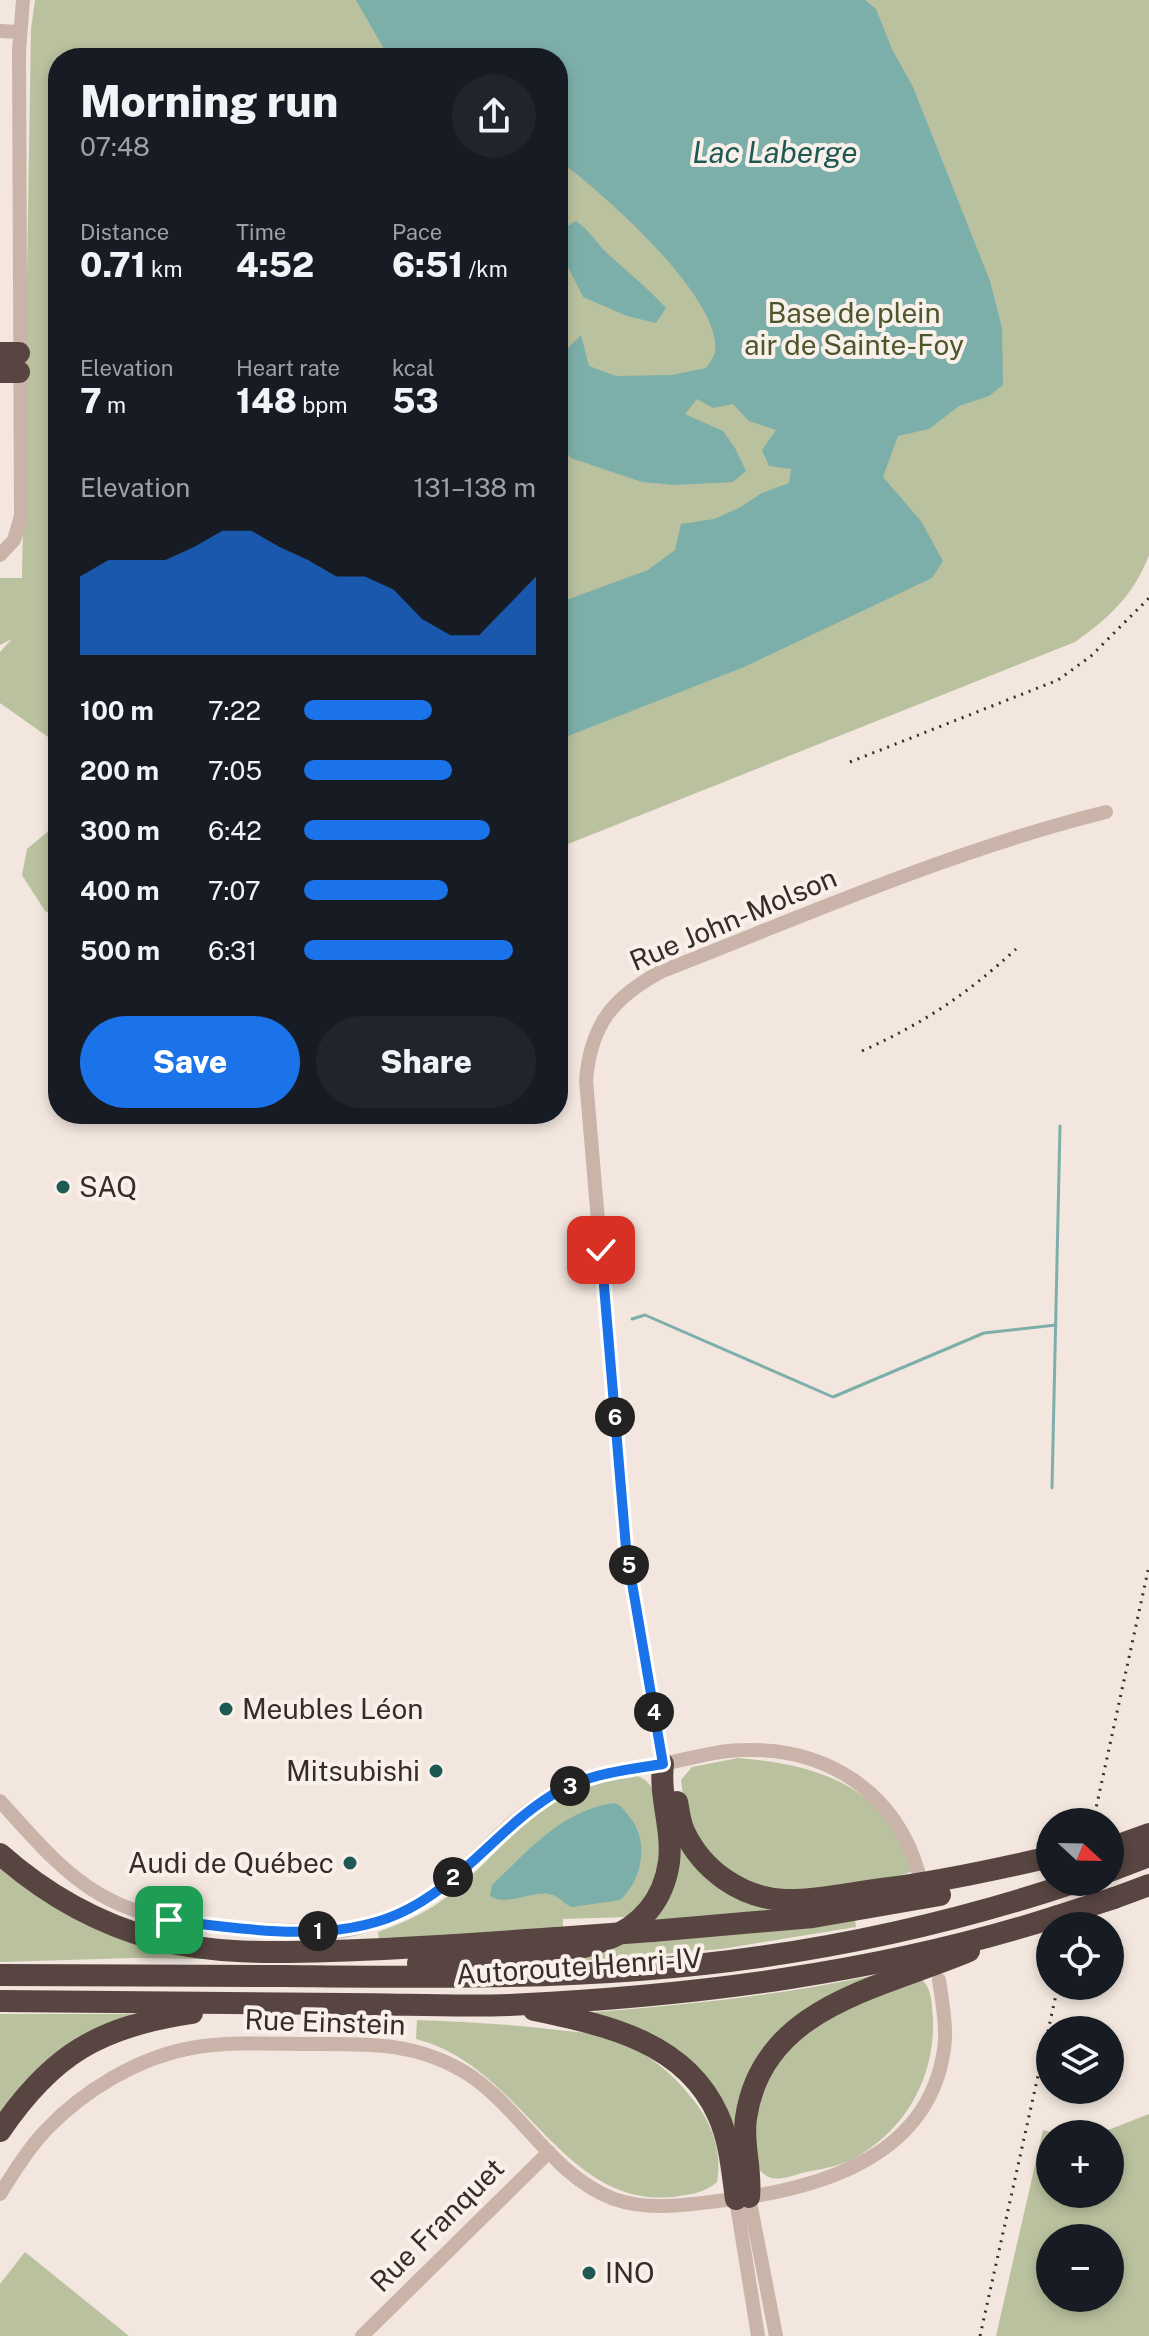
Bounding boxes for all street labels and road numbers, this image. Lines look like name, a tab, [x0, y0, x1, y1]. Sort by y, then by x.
street label: Rue John-Molson	[624, 860, 841, 977]
street label: Autoroute Henri-IV	[455, 1940, 703, 1991]
street label: Rue Einstein	[244, 2002, 406, 2041]
street label: Rue Franquet	[363, 2151, 510, 2298]

